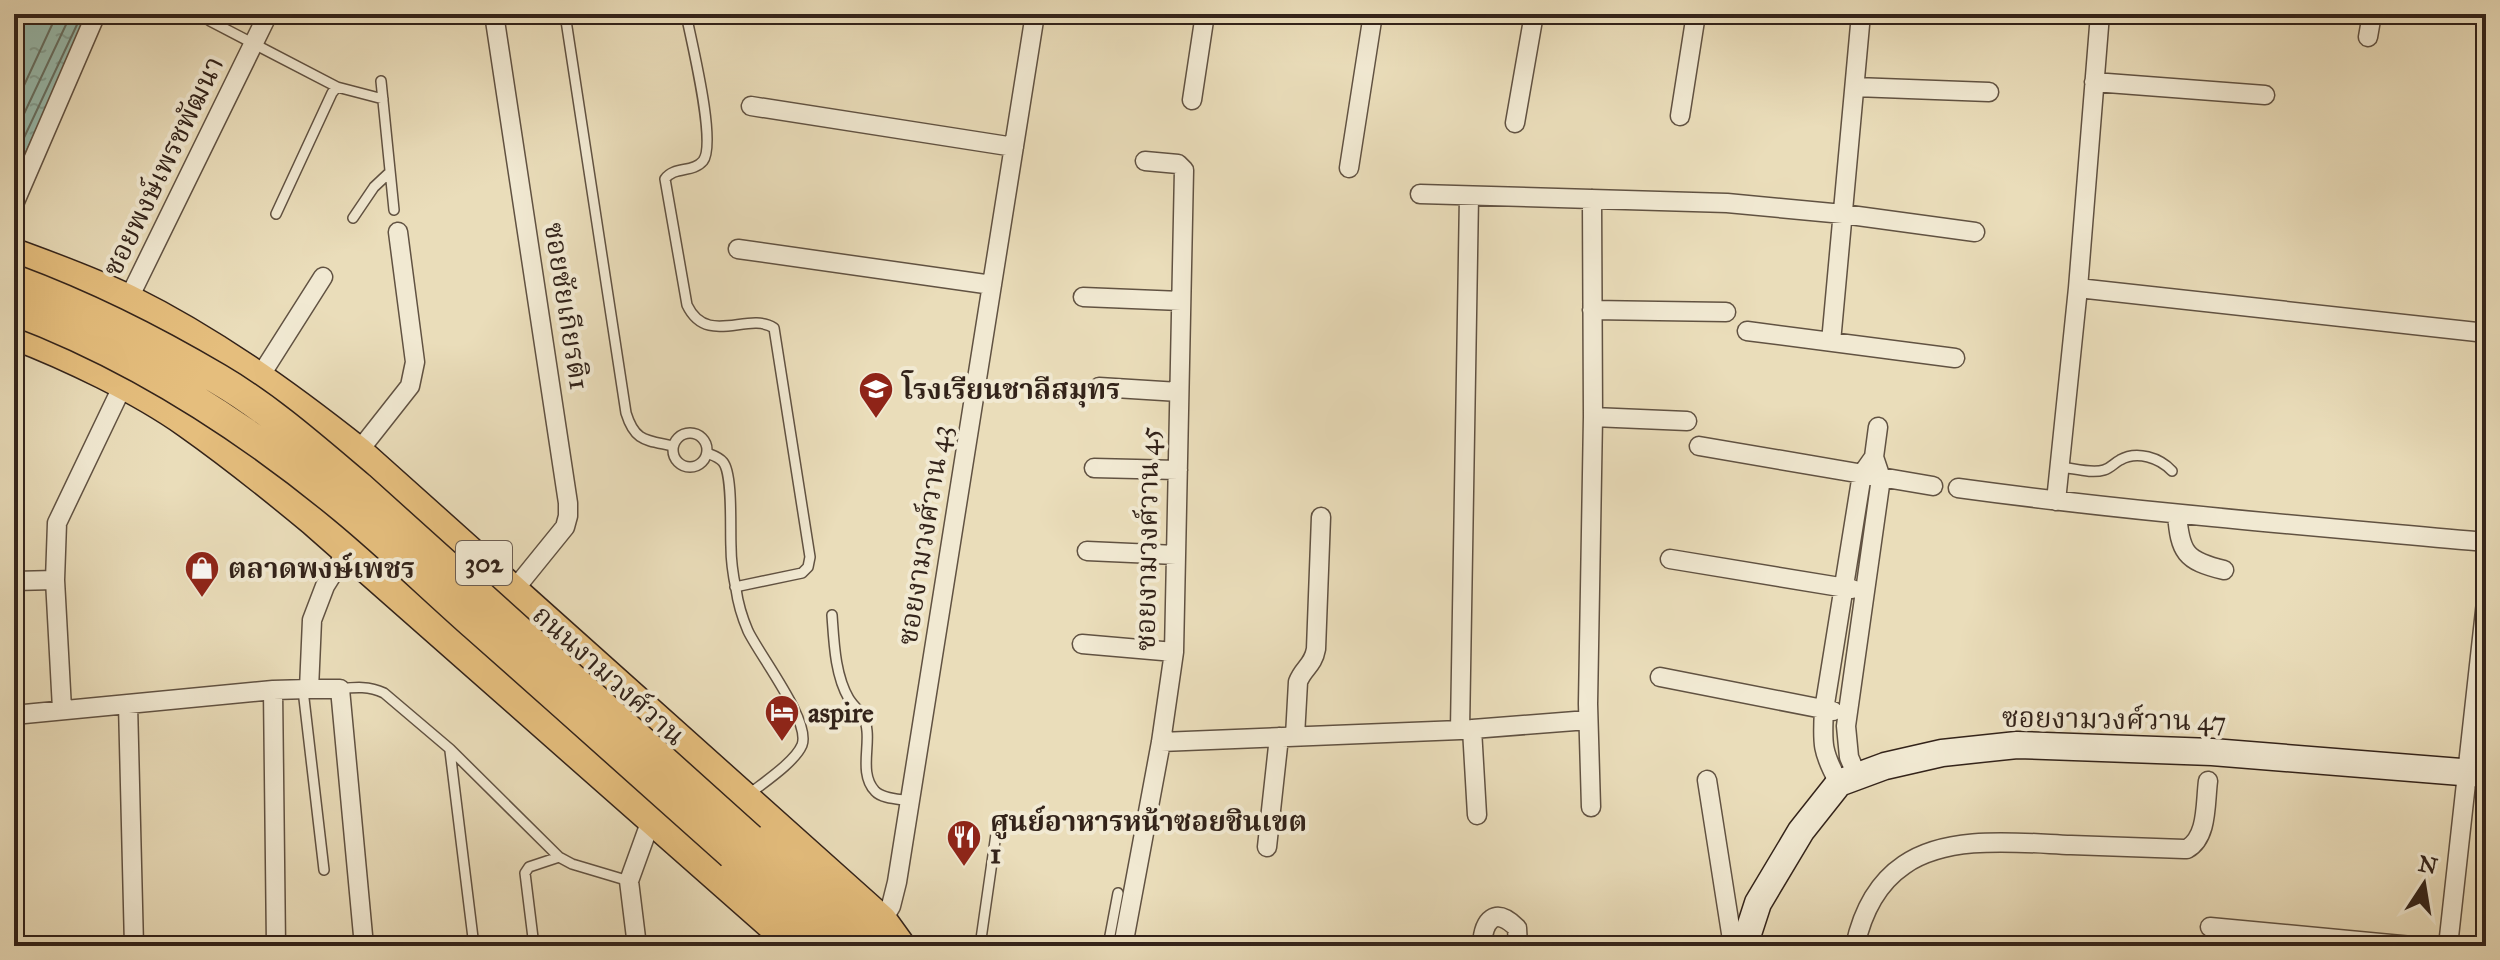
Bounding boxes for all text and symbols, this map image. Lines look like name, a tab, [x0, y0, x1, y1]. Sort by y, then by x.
street label: ซอยพงษ์เพรชพัฒนา	[95, 50, 231, 282]
street label: ซอยชัยเกียรติ1	[536, 220, 598, 392]
school or university icon: โรงเรียนชาลีสมุทร	[857, 370, 895, 420]
place label: โรงเรียนชาลีสมุทร	[901, 370, 1120, 408]
street label: ซอยงามวงศ์วาน 43	[889, 422, 959, 648]
street label: ซอยงามวงศ์วาน 45	[1128, 427, 1166, 651]
road number: 302	[456, 541, 512, 585]
shop icon: ตลาดพงษ์เพชร	[183, 549, 221, 599]
place label: ตลาดพงษ์เพชร	[228, 551, 415, 586]
street label: ถนนงามวงศ์วาน	[525, 597, 693, 753]
hotel icon: aspire	[763, 693, 801, 743]
place label: aspire	[808, 695, 874, 730]
street label: ซอยงามวงศ์วาน 47	[2001, 700, 2227, 738]
place label: ศูนย์อาหารหน้าซอยชินเขต 1	[990, 804, 1307, 871]
restaurant icon: ศูนย์อาหารหน้าซอยชินเขต 1	[945, 818, 983, 868]
north arrow	[2384, 844, 2464, 924]
text: N	[2416, 850, 2440, 880]

